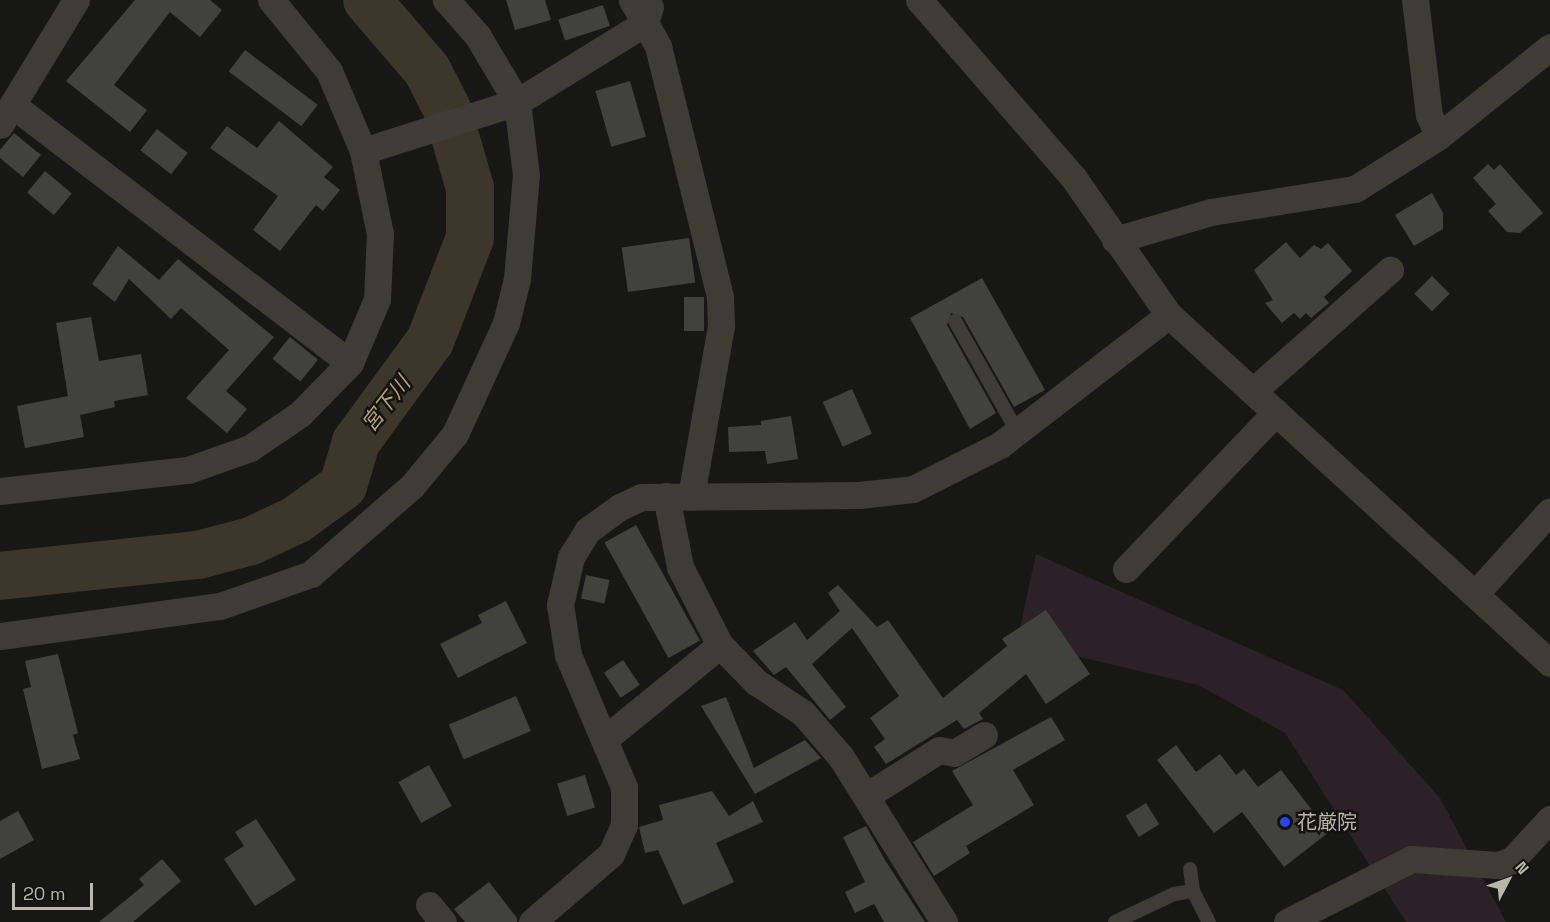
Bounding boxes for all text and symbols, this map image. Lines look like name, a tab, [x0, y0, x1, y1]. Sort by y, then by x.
water label: 宮下川	[357, 371, 415, 437]
place label: 花厳院	[1297, 810, 1357, 834]
marker: 花厳院	[1278, 815, 1292, 829]
north arrow	[1478, 850, 1538, 910]
text: N	[1511, 857, 1533, 879]
scale bar	[15, 871, 96, 909]
text: 20 m	[23, 882, 66, 905]

